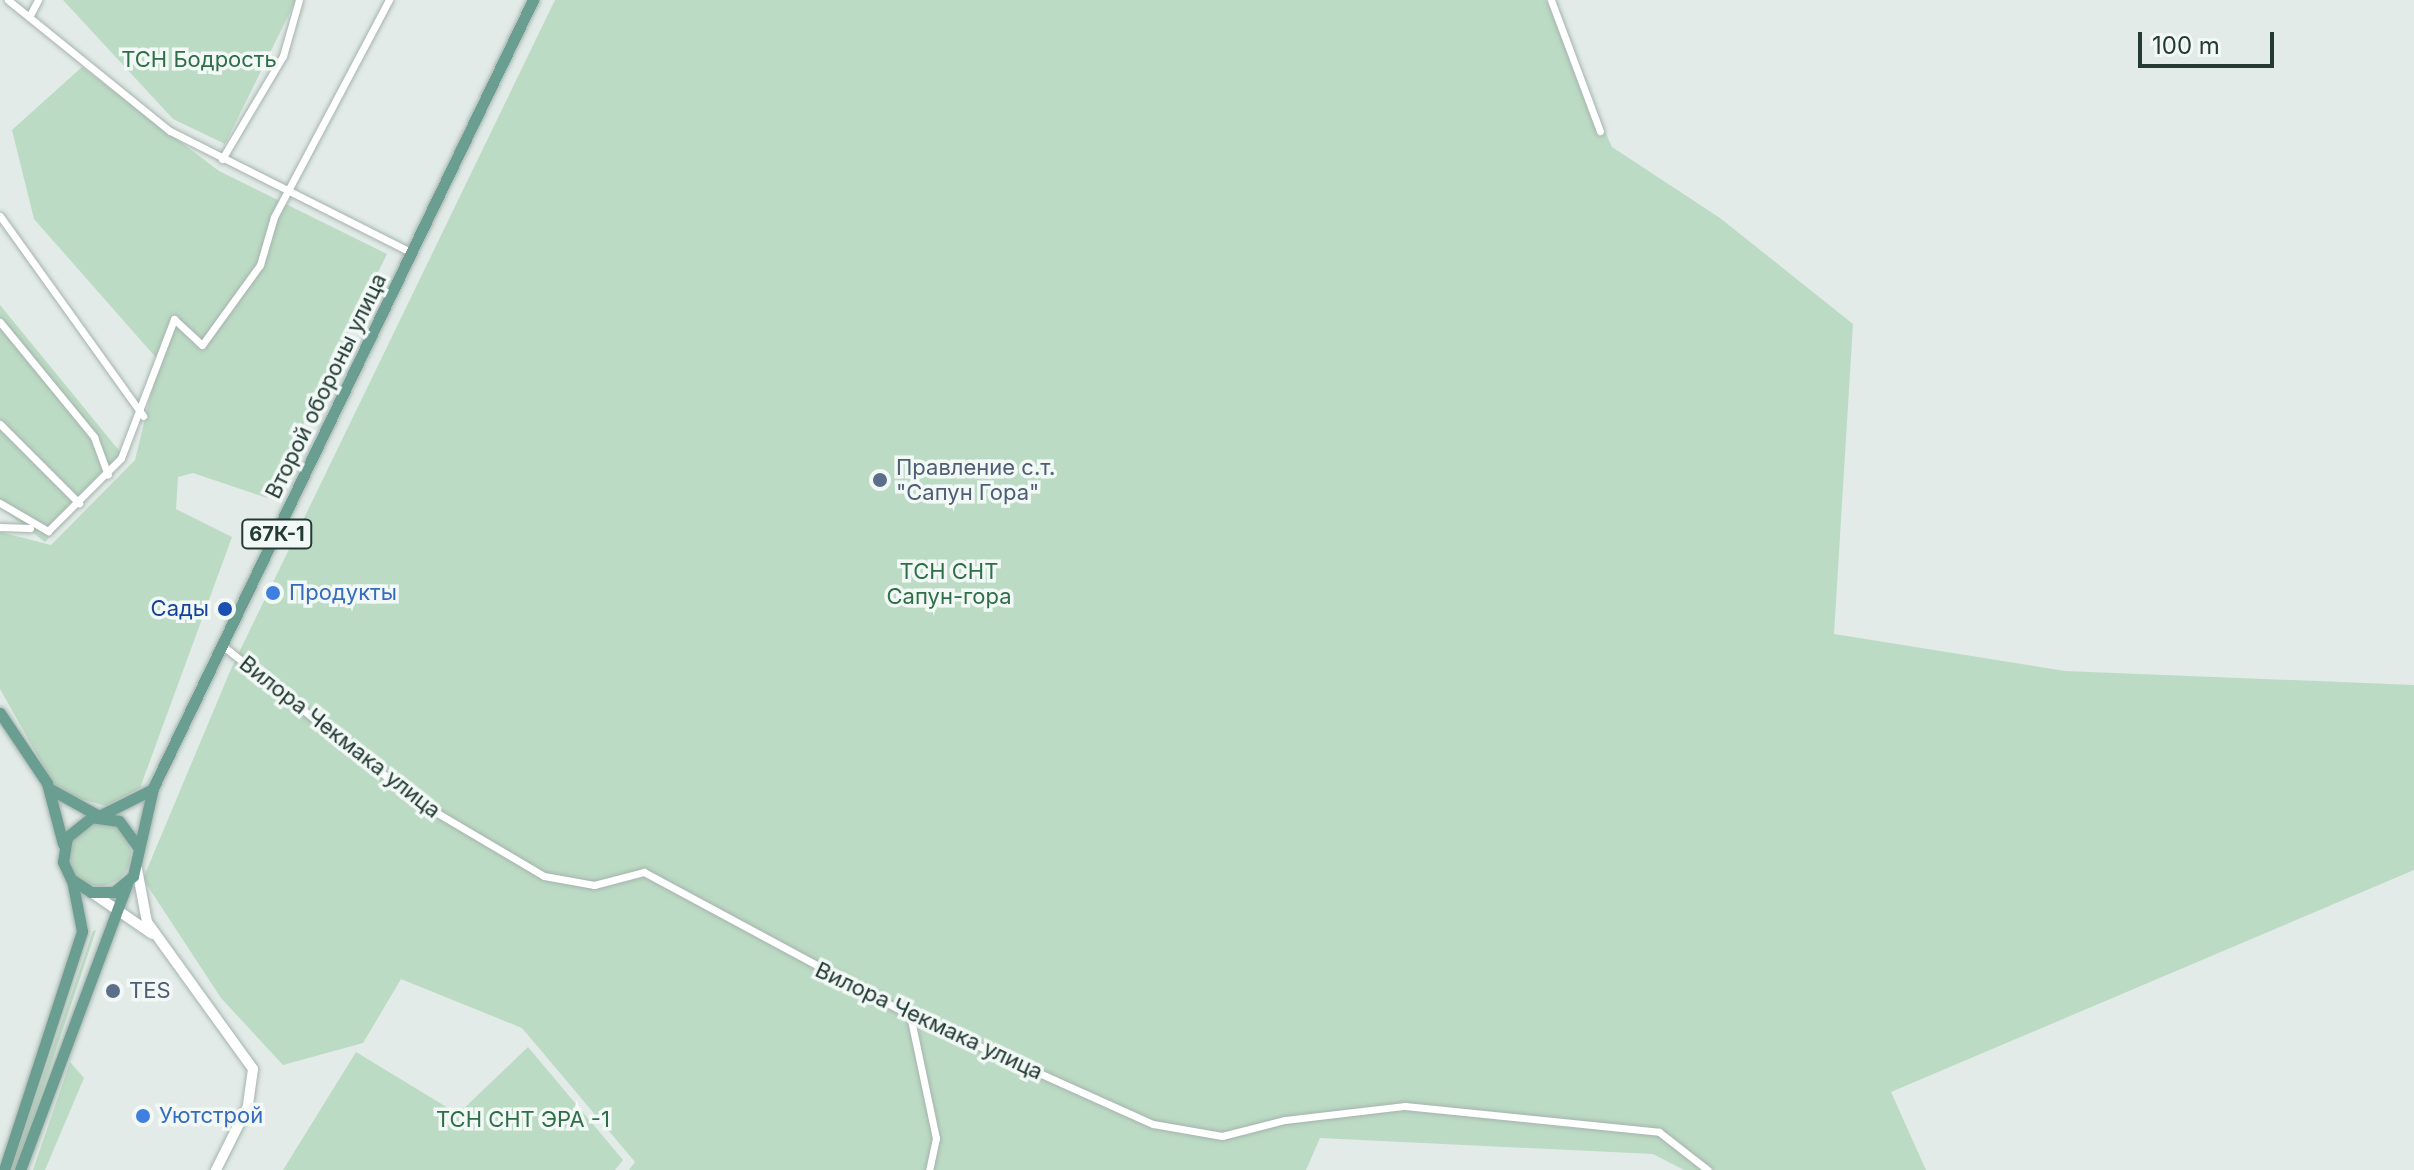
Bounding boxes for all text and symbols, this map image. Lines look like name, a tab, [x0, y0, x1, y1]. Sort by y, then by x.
scale bar	[2142, 16, 2278, 66]
text: 100 m	[2152, 31, 2220, 60]
park label: ТСН Бодрость	[121, 47, 277, 73]
street label: Второй обороны улица	[260, 269, 392, 503]
place label: Правление с.т. "Сапун Гора"	[896, 454, 1055, 506]
marker: Правление с.т. "Сапун Гора"	[871, 471, 889, 489]
road number: 67К-1	[241, 518, 313, 550]
park label: ТСН СНТ Сапун-гора	[887, 558, 1011, 610]
place label: Продукты	[289, 580, 397, 606]
marker: Продукты	[264, 584, 282, 602]
place label: Сады	[151, 596, 209, 622]
marker: Сады	[216, 600, 234, 618]
street label: Вилора Чекмака улица	[234, 650, 446, 824]
street label: Вилора Чекмака улица	[811, 957, 1047, 1085]
place label: TES	[129, 978, 171, 1004]
marker: TES	[104, 982, 122, 1000]
place label: Уютстрой	[159, 1103, 263, 1129]
marker: Уютстрой	[134, 1107, 152, 1125]
park label: ТСН СНТ ЭРА -1	[436, 1107, 610, 1133]

